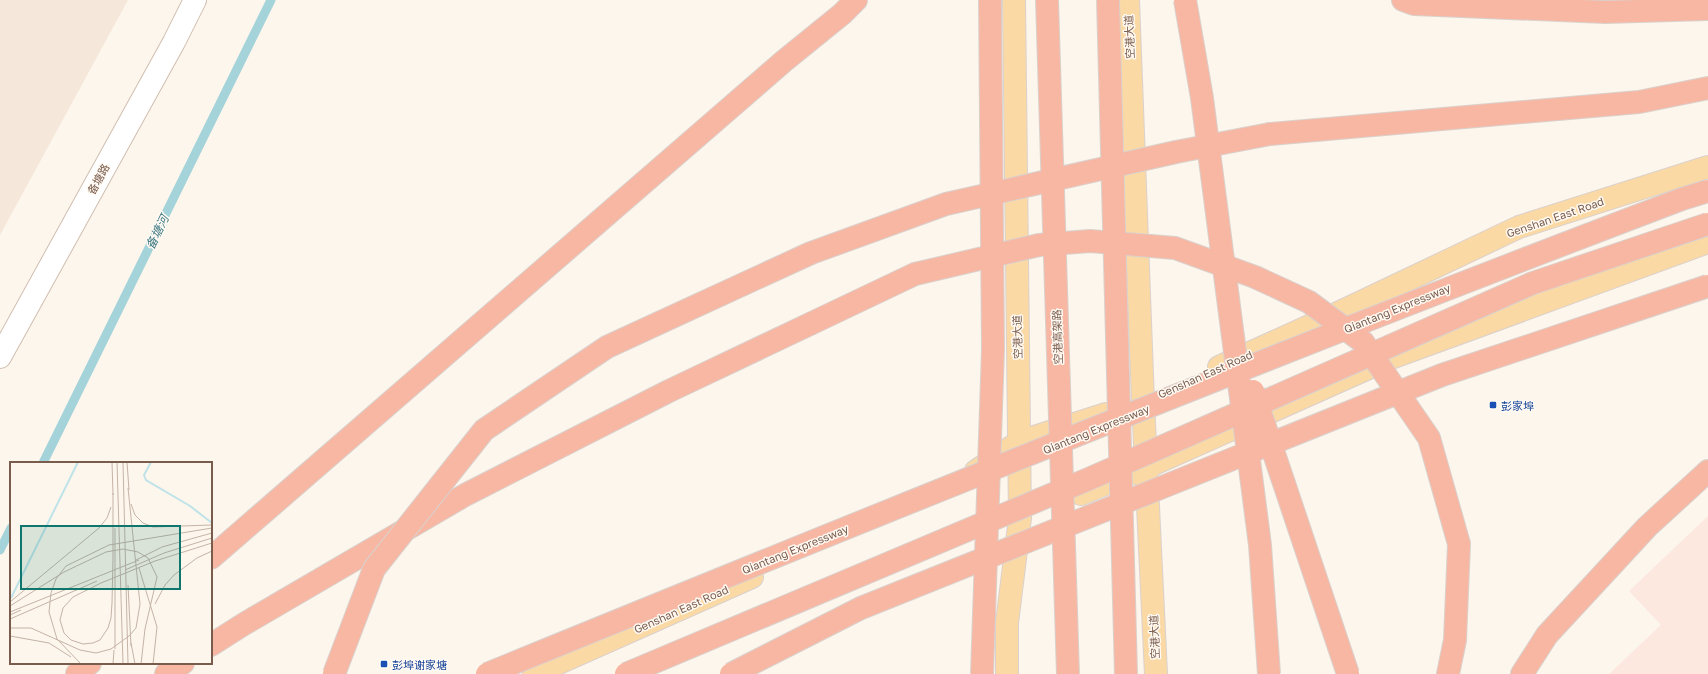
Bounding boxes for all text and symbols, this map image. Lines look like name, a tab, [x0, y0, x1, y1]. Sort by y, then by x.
street label: 空港大道	[1122, 15, 1136, 59]
street label: 备塘路	[84, 161, 112, 197]
street label: Genshan East Road	[1505, 194, 1605, 240]
water label: 备塘河	[142, 211, 173, 251]
street label: Qiantang Expressway	[1342, 281, 1452, 335]
street label: 空港高架路	[1050, 309, 1064, 365]
street label: 空港大道	[1010, 315, 1024, 359]
street label: Genshan East Road	[1156, 347, 1254, 401]
place label: 彭家埠	[1501, 399, 1534, 412]
marker: 彭家埠	[1488, 400, 1498, 410]
street label: Qiantang Expressway	[1041, 402, 1151, 456]
inset map	[10, 462, 212, 664]
street label: Qiantang Expressway	[740, 522, 850, 576]
street label: Genshan East Road	[632, 582, 730, 636]
street label: 空港大道	[1147, 615, 1161, 659]
place label: 彭埠谢家塘	[392, 658, 447, 671]
marker: 彭埠谢家塘	[379, 659, 389, 669]

